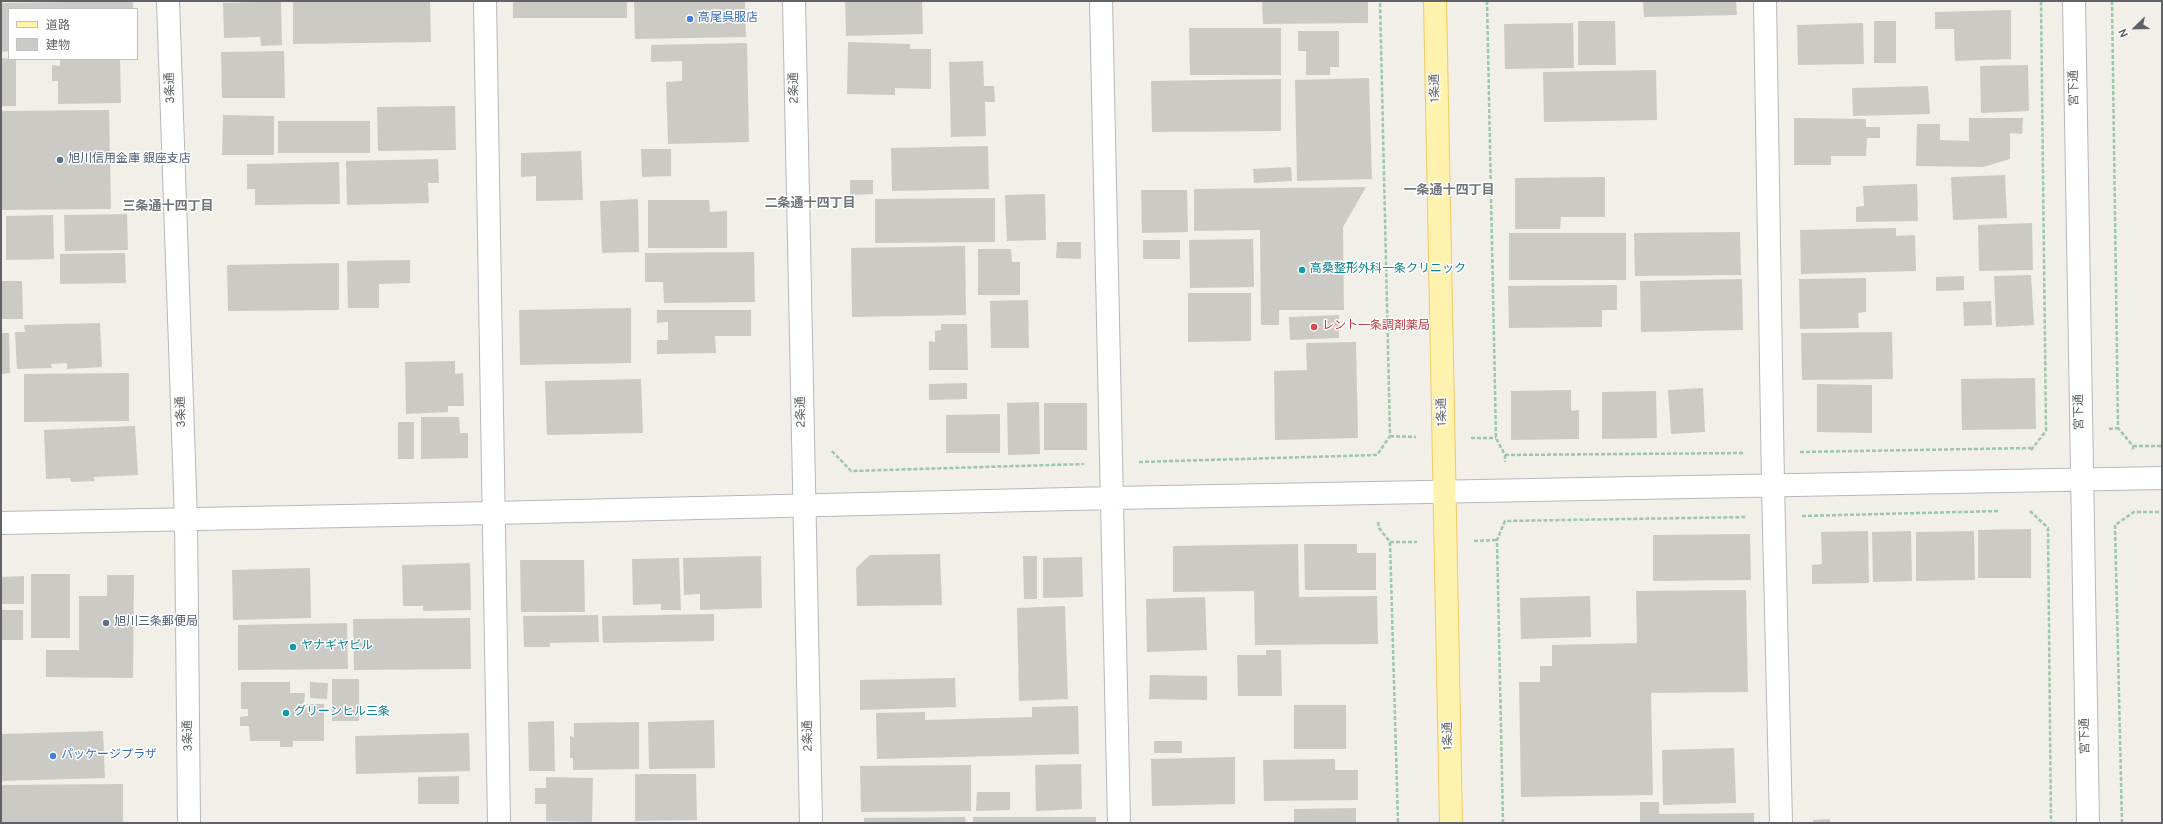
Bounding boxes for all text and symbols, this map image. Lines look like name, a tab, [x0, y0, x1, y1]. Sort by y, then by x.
legend	[8, 8, 138, 60]
north arrow	[2115, 8, 2155, 48]
place label: 高尾呉服店	[698, 12, 758, 26]
marker: 高尾呉服店	[685, 14, 695, 24]
text: 道路	[46, 18, 70, 34]
text: N	[2116, 26, 2132, 39]
text: 建物	[46, 38, 70, 54]
street label: 宮下通	[2067, 70, 2083, 106]
street label: 3条通	[163, 72, 179, 104]
street label: 2条通	[788, 72, 802, 104]
street label: 1条通	[1429, 74, 1443, 102]
place label: 旭川信用金庫 銀座支店	[68, 153, 191, 167]
marker: 旭川信用金庫 銀座支店	[55, 155, 65, 165]
district label: 一条通十四丁目	[1404, 183, 1494, 199]
district label: 二条通十四丁目	[765, 196, 855, 212]
district label: 三条通十四丁目	[123, 199, 213, 215]
place label: 高桑整形外科一条クリニック	[1310, 263, 1466, 277]
marker: 高桑整形外科一条クリニック	[1297, 265, 1307, 275]
place label: レント一条調剤薬局	[1322, 320, 1430, 334]
marker: レント一条調剤薬局	[1309, 322, 1319, 332]
street label: 宮下通	[2072, 394, 2088, 430]
street label: 3条通	[174, 396, 190, 428]
street label: 2条通	[795, 396, 809, 428]
street label: 1条通	[1436, 398, 1450, 426]
place label: 旭川三条郵便局	[114, 616, 198, 630]
marker: 旭川三条郵便局	[101, 618, 111, 628]
place label: ヤナギヤビル	[301, 640, 373, 654]
marker: ヤナギヤビル	[288, 642, 298, 652]
place label: グリーンヒル三条	[294, 706, 390, 720]
marker: グリーンヒル三条	[281, 708, 291, 718]
street label: 宮下通	[2078, 718, 2094, 754]
street label: 3条通	[182, 720, 196, 752]
street label: 2条通	[802, 720, 816, 752]
street label: 1条通	[1442, 722, 1456, 750]
place label: パッケージプラザ	[61, 749, 157, 763]
marker: パッケージプラザ	[48, 751, 58, 761]

